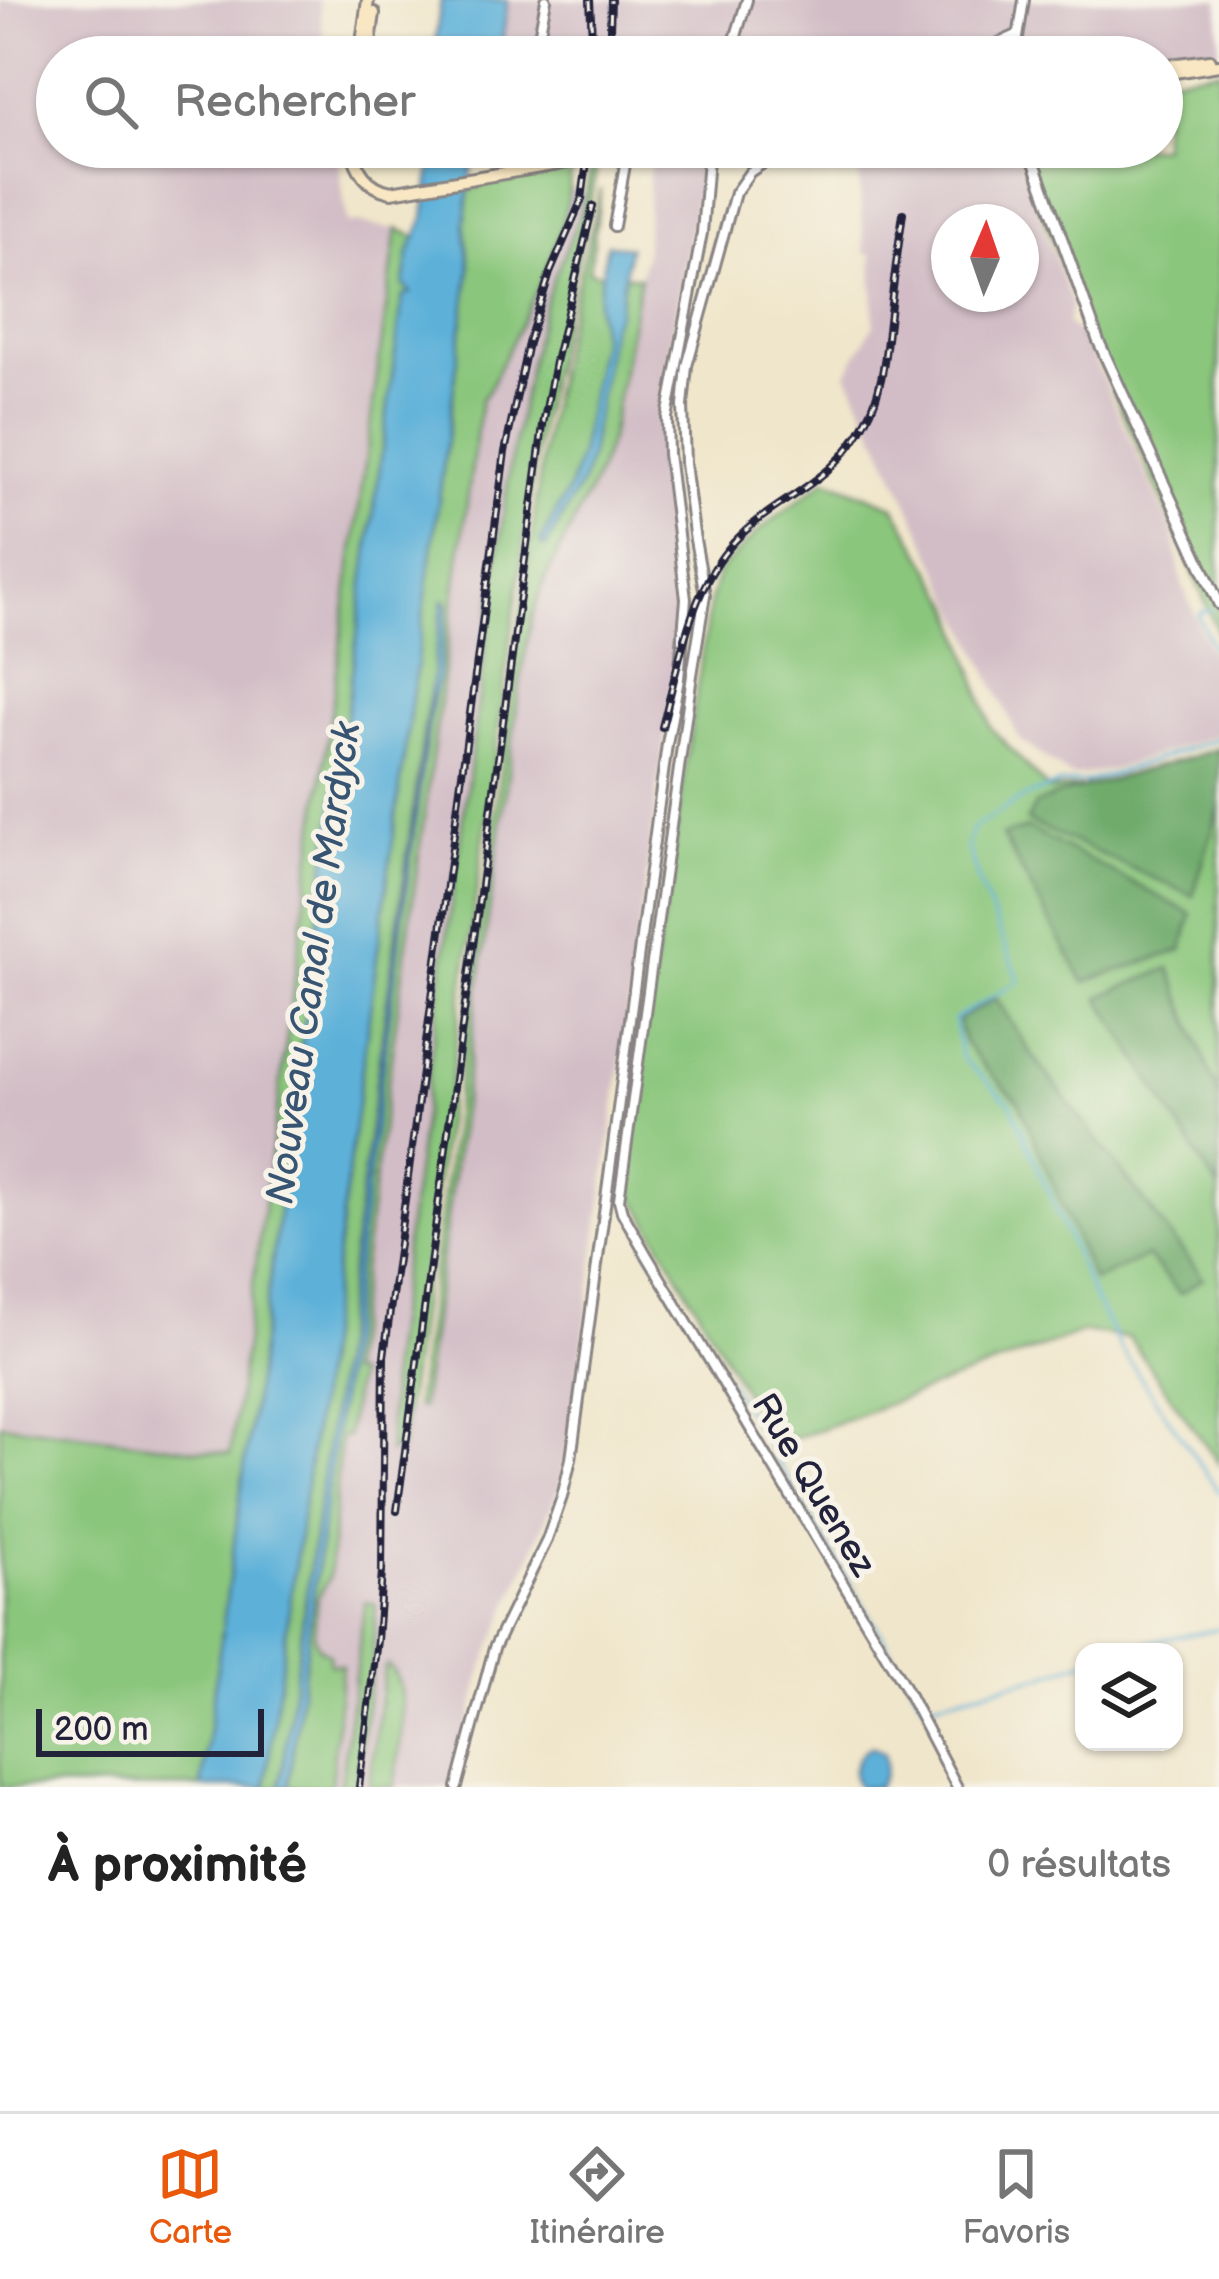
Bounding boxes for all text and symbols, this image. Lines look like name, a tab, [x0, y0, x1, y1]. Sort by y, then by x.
search box	[36, 36, 1183, 168]
icon: search	[78, 69, 144, 135]
text: Rechercher	[174, 75, 415, 130]
north arrow	[931, 204, 1039, 312]
water label: Nouveau Canal de Mardyck	[257, 719, 372, 1207]
street label: Rue Quenez	[742, 1386, 884, 1585]
map controls	[1075, 1643, 1183, 1751]
button: layers	[1075, 1643, 1183, 1751]
scale bar	[36, 1703, 264, 1756]
text: 200 m	[54, 1710, 148, 1750]
text: À proximité	[48, 1835, 307, 1896]
text: 0 résultats	[987, 1842, 1171, 1889]
tab: Carte	[149, 2141, 232, 2253]
tab: Itinéraire	[530, 2141, 665, 2253]
tab: Favoris	[963, 2141, 1070, 2253]

